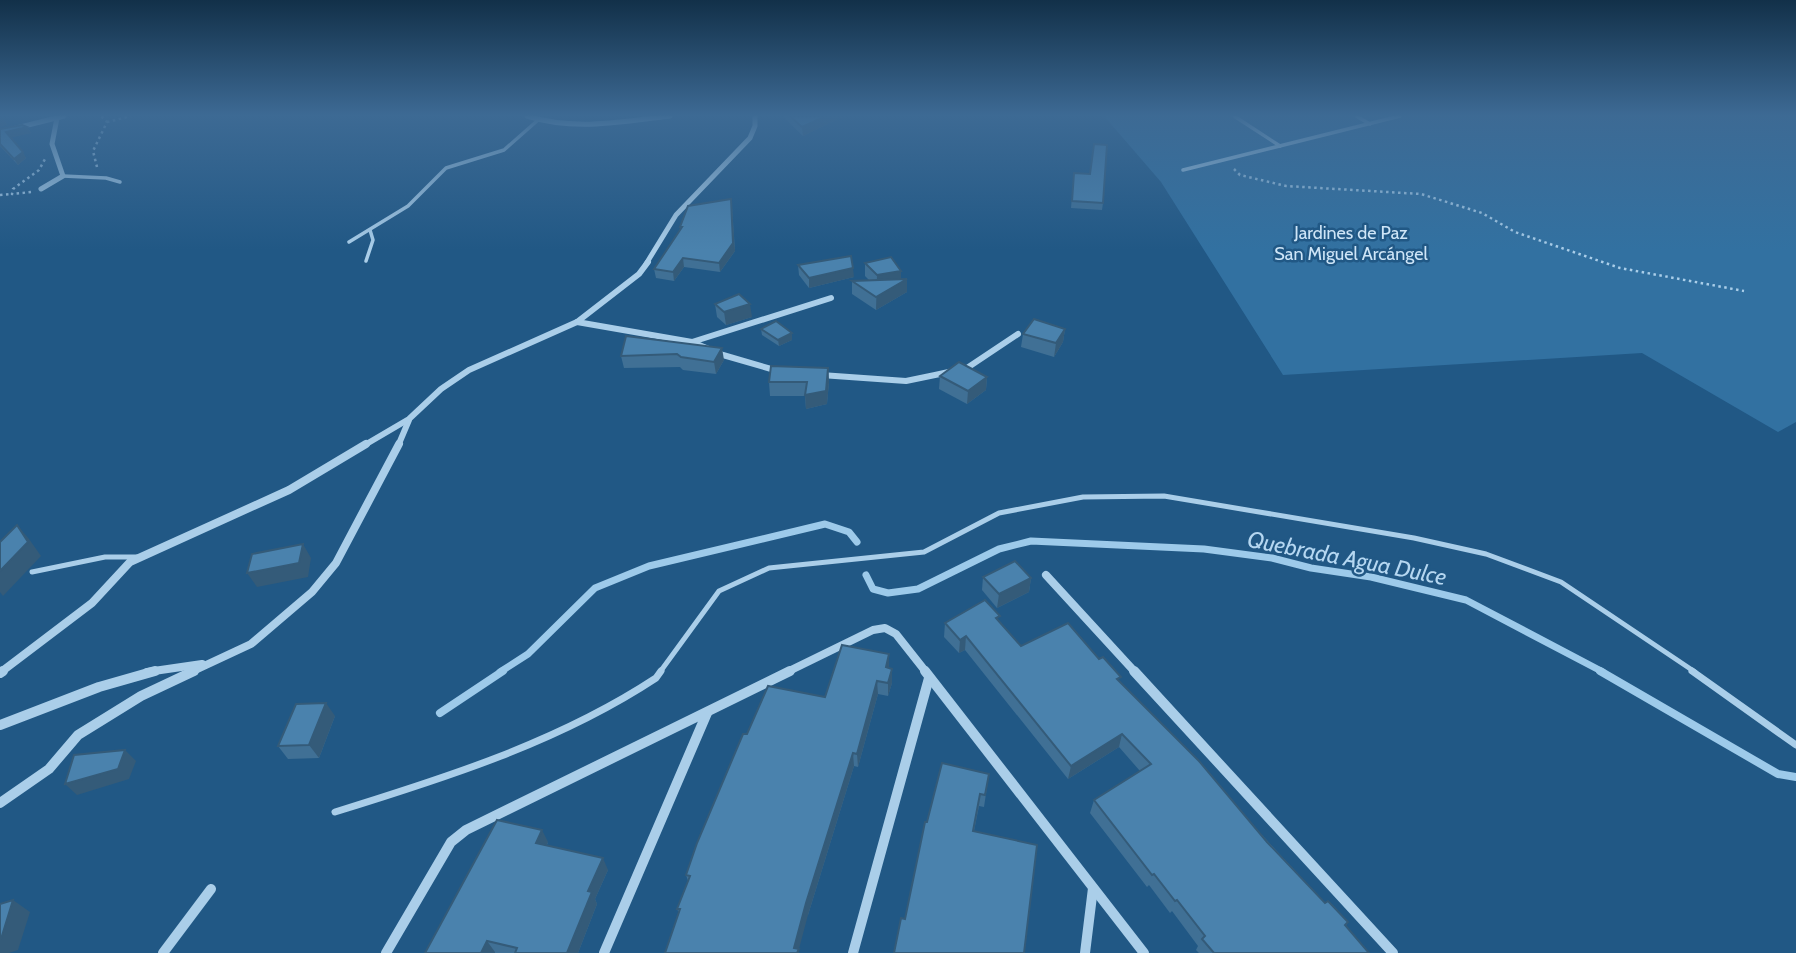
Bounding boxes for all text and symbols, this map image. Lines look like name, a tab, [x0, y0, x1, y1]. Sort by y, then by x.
park label: Jardines de Paz San Miguel Arcángel	[1274, 222, 1428, 265]
water label: Quebrada Agua Dulce	[1245, 525, 1449, 591]

